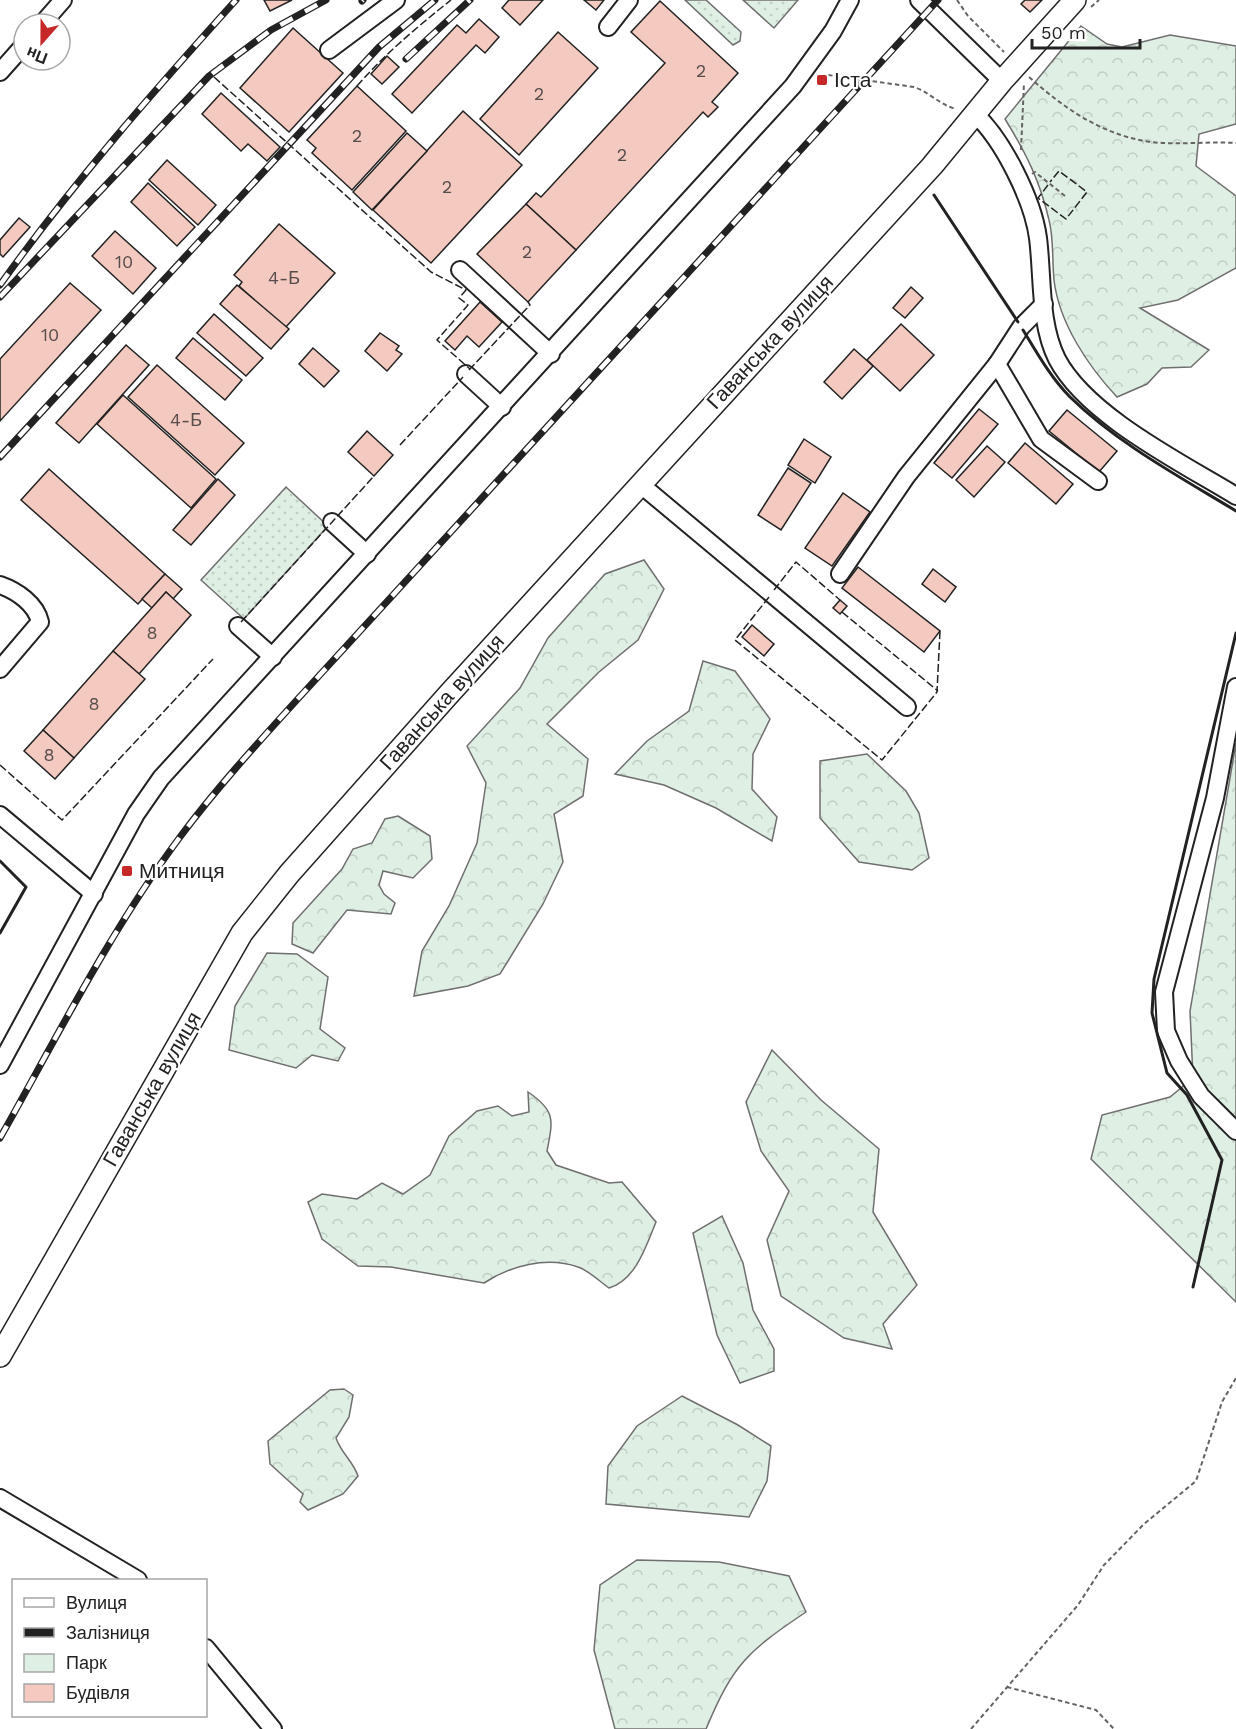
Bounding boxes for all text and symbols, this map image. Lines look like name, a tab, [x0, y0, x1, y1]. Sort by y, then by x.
north arrow	[12, 12, 72, 72]
scale bar	[1032, 12, 1140, 50]
text: 50 m	[1041, 22, 1086, 43]
text: Пн	[24, 43, 50, 68]
house number: 2	[696, 60, 706, 81]
place label: Іста	[834, 67, 872, 92]
marker: Іста	[815, 73, 829, 87]
house number: 2	[534, 83, 544, 104]
house number: 2	[352, 125, 362, 146]
house number: 2	[617, 144, 627, 165]
house number: 2	[442, 176, 452, 197]
house number: 2	[522, 241, 532, 262]
house number: 10	[115, 251, 133, 272]
house number: 4-Б	[268, 267, 300, 288]
street label: Гаванська вулиця	[701, 269, 838, 414]
house number: 10	[41, 324, 59, 345]
house number: 4-Б	[170, 409, 202, 430]
house number: 8	[146, 622, 158, 643]
street label: Гаванська вулиця	[374, 629, 509, 775]
house number: 8	[88, 693, 100, 714]
house number: 8	[43, 744, 55, 765]
place label: Митниця	[139, 858, 225, 883]
marker: Митниця	[120, 864, 134, 878]
street label: Гаванська вулиця	[97, 1007, 206, 1170]
legend	[12, 1579, 207, 1717]
text: Вулиця	[66, 1592, 127, 1613]
text: Залізниця	[66, 1622, 150, 1643]
text: Парк	[66, 1652, 107, 1673]
text: Будівля	[66, 1682, 130, 1703]

